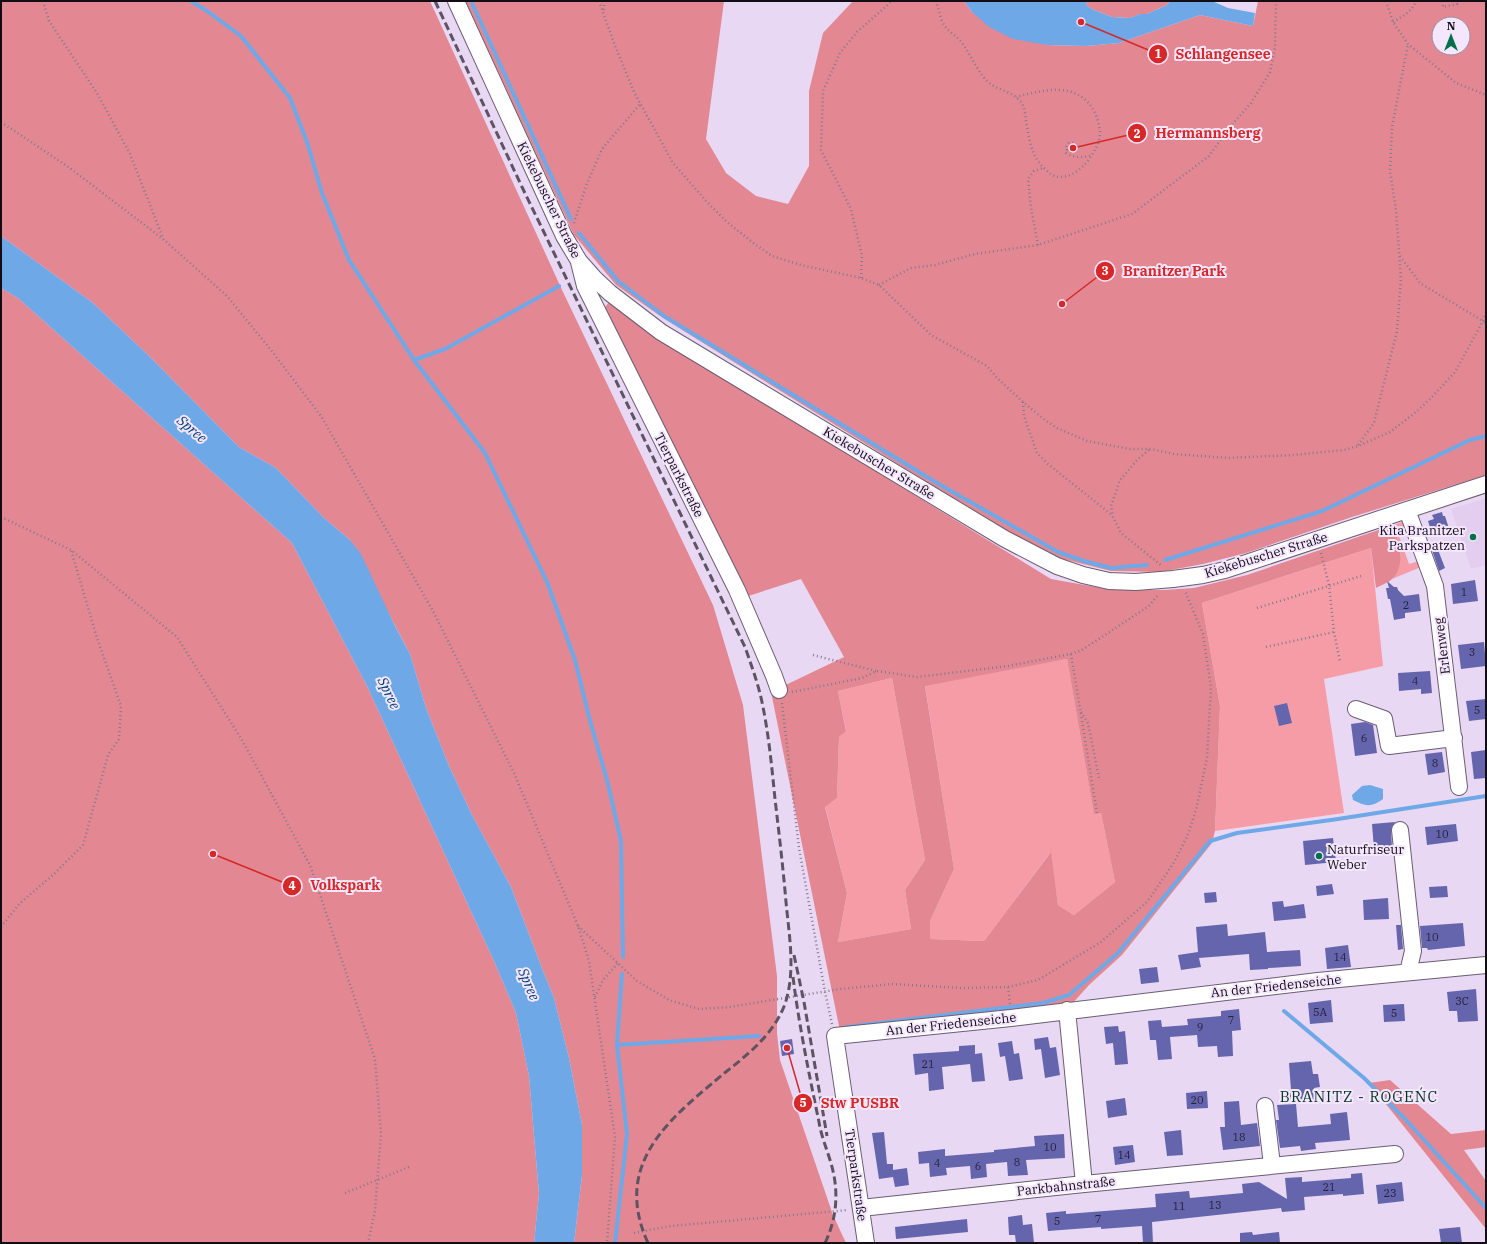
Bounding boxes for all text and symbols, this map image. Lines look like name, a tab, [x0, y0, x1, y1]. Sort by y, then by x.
north arrow	[1431, 16, 1471, 56]
text: N	[1447, 19, 1456, 33]
callout: Schlangensee	[1148, 41, 1279, 67]
text: Schlangensee	[1175, 45, 1271, 63]
text: 1	[1154, 46, 1162, 61]
callout: Hermannsberg	[1127, 120, 1269, 146]
text: Hermannsberg	[1155, 124, 1261, 142]
text: 2	[1133, 126, 1141, 141]
street label: Kiekebuscher Straße	[513, 139, 585, 261]
callout: Branitzer Park	[1095, 258, 1233, 284]
text: Branitzer Park	[1123, 262, 1225, 280]
text: 3	[1101, 263, 1109, 278]
water label: Spree	[173, 411, 211, 447]
street label: Kiekebuscher Straße	[820, 423, 938, 503]
street label: Tierparkstraße	[650, 430, 708, 520]
place label: Kita Branitzer Parkspatzen	[1379, 522, 1465, 554]
street label: Kiekebuscher Straße	[1202, 528, 1330, 582]
marker: Kita Branitzer Parkspatzen	[1468, 532, 1478, 542]
house number: 1	[1461, 585, 1467, 599]
house number: 2	[1403, 598, 1409, 612]
street label: Erlenweg	[1430, 617, 1454, 675]
house number: 3	[1469, 645, 1475, 659]
water label: Spree	[373, 673, 405, 713]
house number: 4	[1412, 674, 1419, 688]
house number: 5	[1474, 703, 1480, 717]
house number: 6	[1361, 731, 1367, 745]
house number: 8	[1432, 756, 1438, 770]
house number: 10	[1435, 827, 1449, 841]
place label: Naturfriseur Weber	[1327, 841, 1404, 873]
marker: Naturfriseur Weber	[1314, 851, 1324, 861]
callout: Volkspark	[282, 873, 388, 899]
text: Volkspark	[310, 876, 380, 894]
text: 4	[288, 878, 296, 893]
house number: 10	[1425, 930, 1439, 944]
house number: 14	[1333, 950, 1347, 964]
water label: Spree	[514, 964, 544, 1004]
street label: An der Friedenseiche	[1210, 971, 1342, 1001]
house number: 3C	[1455, 994, 1469, 1008]
house number: 5A	[1313, 1005, 1328, 1019]
house number: 5	[1391, 1006, 1397, 1020]
street label: An der Friedenseiche	[885, 1009, 1017, 1039]
house number: 7	[1228, 1013, 1234, 1027]
house number: 9	[1197, 1020, 1203, 1034]
house number: 21	[921, 1057, 935, 1071]
district label: BRANITZ - ROGEŃC	[1280, 1087, 1438, 1106]
callout: Stw PUSBR	[793, 1090, 907, 1116]
house number: 20	[1190, 1093, 1204, 1107]
text: Stw PUSBR	[821, 1094, 900, 1112]
text: 5	[799, 1095, 807, 1110]
street label: Tierparkstraße	[841, 1128, 871, 1222]
house number: 18	[1232, 1130, 1246, 1144]
house number: 10	[1043, 1140, 1057, 1154]
house number: 14	[1117, 1148, 1131, 1162]
house number: 8	[1014, 1155, 1020, 1169]
house number: 4	[934, 1156, 941, 1170]
house number: 6	[975, 1159, 981, 1173]
street label: Parkbahnstraße	[1016, 1172, 1116, 1200]
house number: 21	[1322, 1180, 1336, 1194]
house number: 23	[1383, 1186, 1397, 1200]
house number: 13	[1208, 1198, 1222, 1212]
house number: 11	[1172, 1199, 1186, 1213]
house number: 7	[1095, 1212, 1101, 1226]
house number: 5	[1054, 1214, 1060, 1228]

